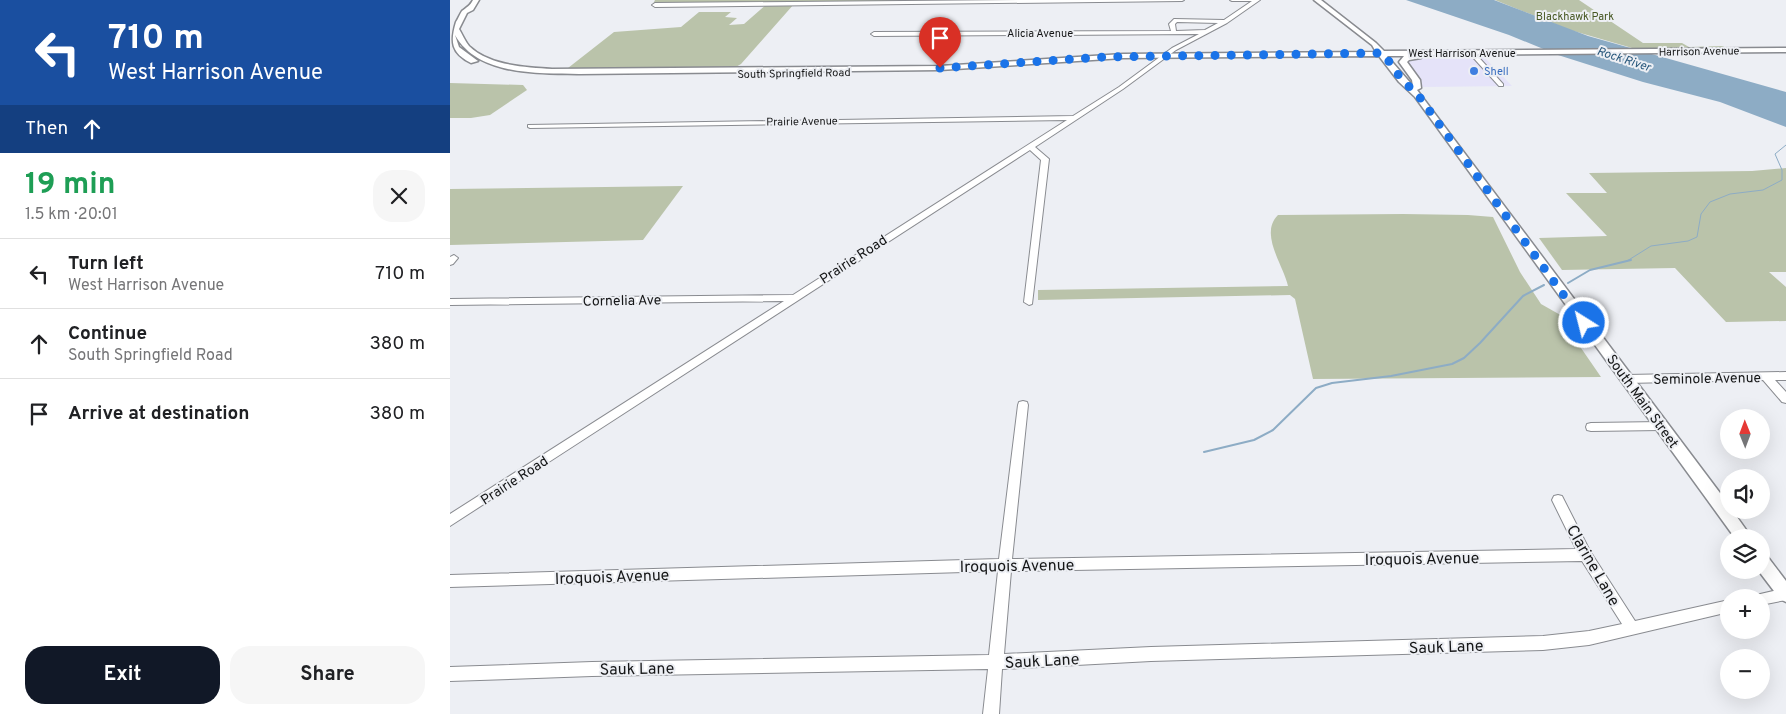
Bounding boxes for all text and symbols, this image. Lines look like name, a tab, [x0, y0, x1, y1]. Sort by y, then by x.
park label: Blackhawk Park	[1536, 10, 1614, 24]
text: 710 m	[108, 17, 204, 61]
pin	[919, 17, 961, 68]
icon: left	[25, 20, 90, 85]
icon: arrive	[926, 24, 954, 52]
street label: Alicia Avenue	[1007, 27, 1073, 41]
water label: Rock River	[1595, 44, 1654, 77]
street label: Harrison Avenue	[1659, 44, 1740, 60]
street label: West Harrison Avenue	[1408, 47, 1516, 61]
text: West Harrison Avenue	[108, 60, 323, 87]
marker: Shell	[1468, 65, 1480, 77]
place label: Shell	[1484, 65, 1509, 79]
street label: South Springfield Road	[737, 66, 851, 82]
street label: Prairie Avenue	[766, 114, 838, 130]
icon: ahead	[78, 115, 106, 143]
text: Then	[25, 117, 68, 141]
text: 19 min	[25, 167, 115, 204]
button: close	[373, 170, 425, 222]
text: 1.5 km · 20:01	[25, 205, 118, 225]
street label: Prairie Road	[817, 232, 891, 288]
text: Turn left	[68, 252, 144, 276]
icon: left	[25, 260, 53, 288]
text: 710 m	[375, 262, 425, 286]
text: West Harrison Avenue	[68, 276, 224, 296]
street label: Cornelia Ave	[583, 292, 661, 311]
position arrow	[1557, 296, 1609, 348]
text: Continue	[68, 322, 147, 346]
icon: ahead	[25, 330, 53, 358]
text: 380 m	[369, 332, 425, 356]
text: South Springfield Road	[68, 346, 233, 366]
street label: South Main Street	[1602, 352, 1681, 452]
street label: Seminole Avenue	[1653, 370, 1761, 389]
icon: arrive	[25, 400, 53, 428]
text: Arrive at destination	[68, 402, 249, 426]
text: 380 m	[369, 402, 425, 426]
north arrow	[1720, 409, 1770, 459]
map controls	[1720, 409, 1770, 699]
street label: Prairie Road	[478, 453, 552, 509]
button: sound	[1720, 469, 1770, 519]
street label: Clarine Lane	[1561, 522, 1624, 610]
button: layers	[1720, 529, 1770, 579]
street label: Iroquois Avenue	[1365, 549, 1479, 571]
street label: Iroquois Avenue	[960, 556, 1074, 578]
street label: Iroquois Avenue	[554, 566, 670, 590]
button: +	[1720, 589, 1770, 639]
street label: Sauk Lane	[1408, 637, 1484, 659]
button: Exit	[25, 646, 220, 704]
button: Share	[230, 646, 425, 704]
button: −	[1720, 649, 1770, 699]
street label: Sauk Lane	[1004, 650, 1080, 674]
street label: Sauk Lane	[600, 659, 675, 681]

